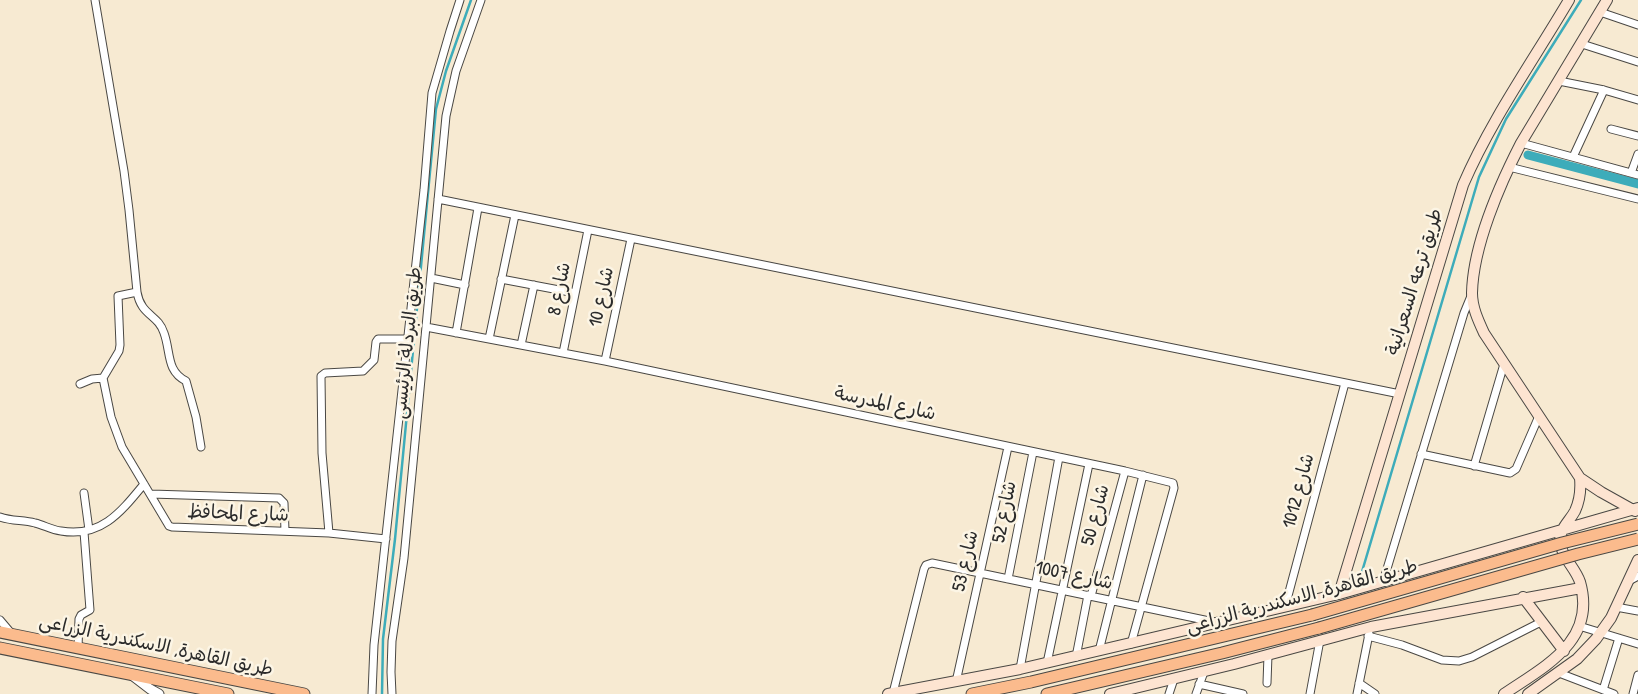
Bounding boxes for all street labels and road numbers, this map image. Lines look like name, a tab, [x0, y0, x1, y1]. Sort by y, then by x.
street label: طريق ترعه السعرانية	[1382, 206, 1448, 358]
street label: شارع 8	[544, 260, 576, 318]
street label: شارع 10	[585, 265, 619, 329]
street label: طريق البردلة الرئيسى	[389, 266, 427, 420]
street label: شارع المدرسة	[832, 382, 938, 426]
street label: شارع 1012	[1278, 451, 1320, 531]
street label: شارع 52	[988, 479, 1022, 545]
street label: شارع 50	[1077, 482, 1115, 548]
street label: شارع المحافظ	[187, 501, 289, 527]
street label: شارع 53	[948, 528, 984, 594]
street label: طريق القاهرة, الاسكندرية الزراعى	[1184, 555, 1420, 639]
street label: شارع 1007	[1033, 557, 1115, 595]
street label: طريق القاهرة, الاسكندرية الزراعى	[37, 610, 275, 682]

